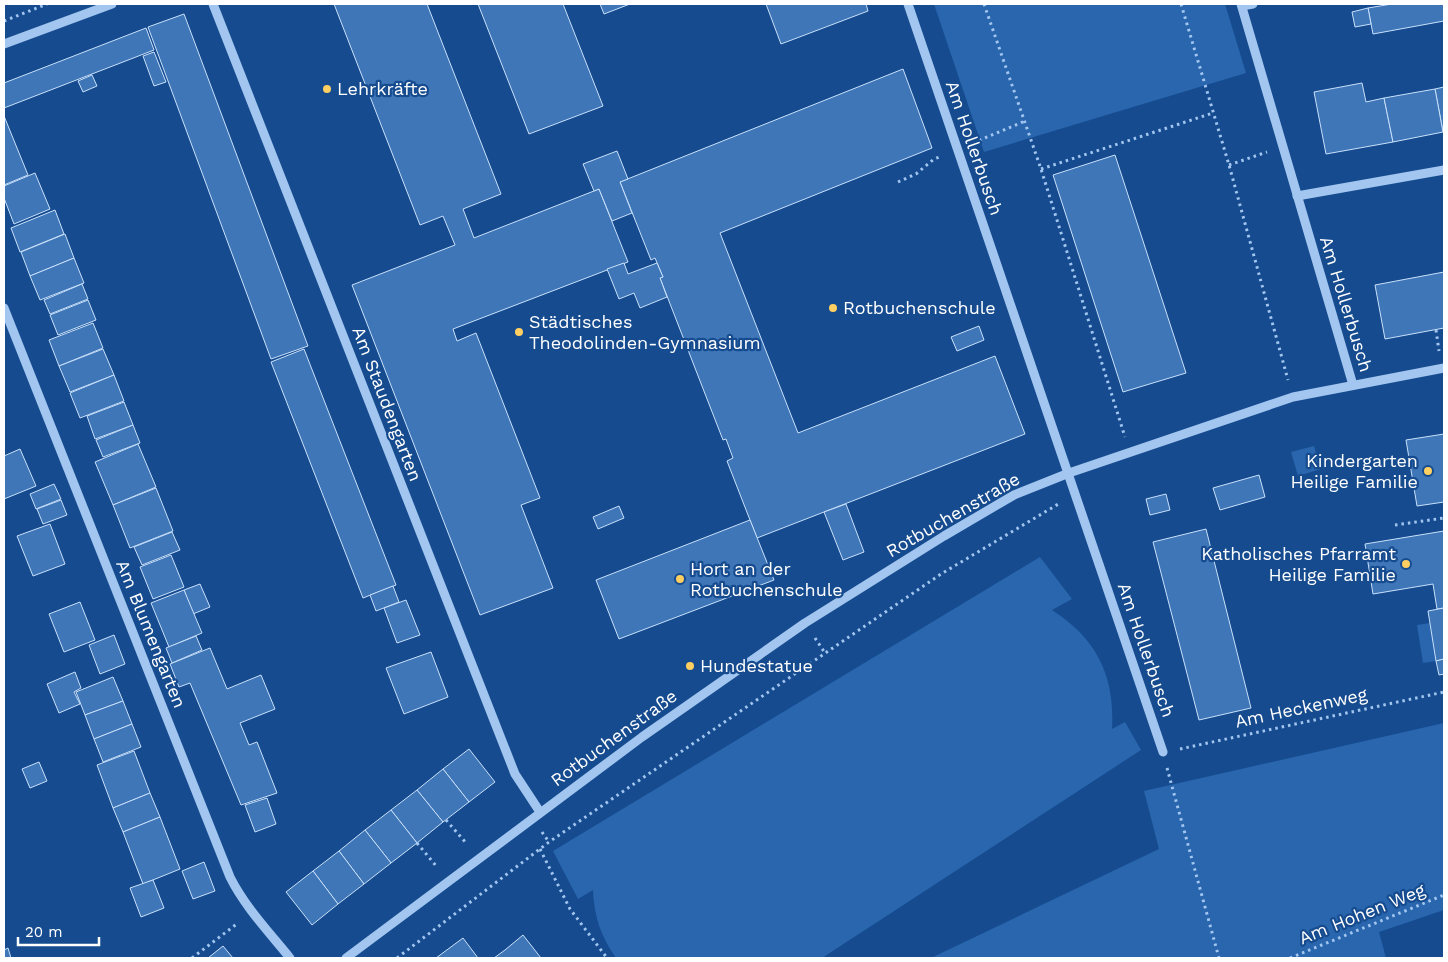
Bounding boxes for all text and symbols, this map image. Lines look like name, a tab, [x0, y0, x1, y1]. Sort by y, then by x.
place label: Lehrkräfte	[337, 78, 428, 99]
street label: Am Hollerbusch	[942, 78, 1007, 218]
marker: Lehrkräfte	[321, 83, 333, 95]
street label: Am Hollerbusch	[1316, 233, 1377, 374]
place label: Rotbuchenschule	[843, 297, 996, 318]
marker: Rotbuchenschule	[827, 302, 839, 314]
place label: Städtisches Theodolinden-Gymnasium	[529, 311, 761, 353]
street label: Am Staudengarten	[348, 324, 427, 484]
marker: Städtisches Theodolinden-Gymnasium	[513, 326, 525, 338]
place label: Kindergarten Heilige Familie	[1290, 450, 1418, 492]
marker: Kindergarten Heilige Familie	[1422, 465, 1434, 477]
street label: Rotbuchenstraße	[882, 468, 1023, 561]
place label: Katholisches Pfarramt Heilige Familie	[1201, 543, 1396, 585]
street label: Am Blumengarten	[112, 557, 191, 711]
place label: Hort an der Rotbuchenschule	[690, 558, 843, 600]
marker: Katholisches Pfarramt Heilige Familie	[1400, 558, 1412, 570]
marker: Hort an der Rotbuchenschule	[674, 573, 686, 585]
street label: Am Hollerbusch	[1114, 580, 1179, 720]
place label: Hundestatue	[700, 655, 813, 676]
marker: Hundestatue	[684, 660, 696, 672]
street label: Am Heckenweg	[1233, 683, 1369, 732]
street label: Rotbuchenstraße	[547, 685, 681, 790]
street label: Am Hohen Weg	[1296, 879, 1428, 948]
scale bar	[18, 914, 99, 946]
text: 20 m	[25, 923, 63, 941]

